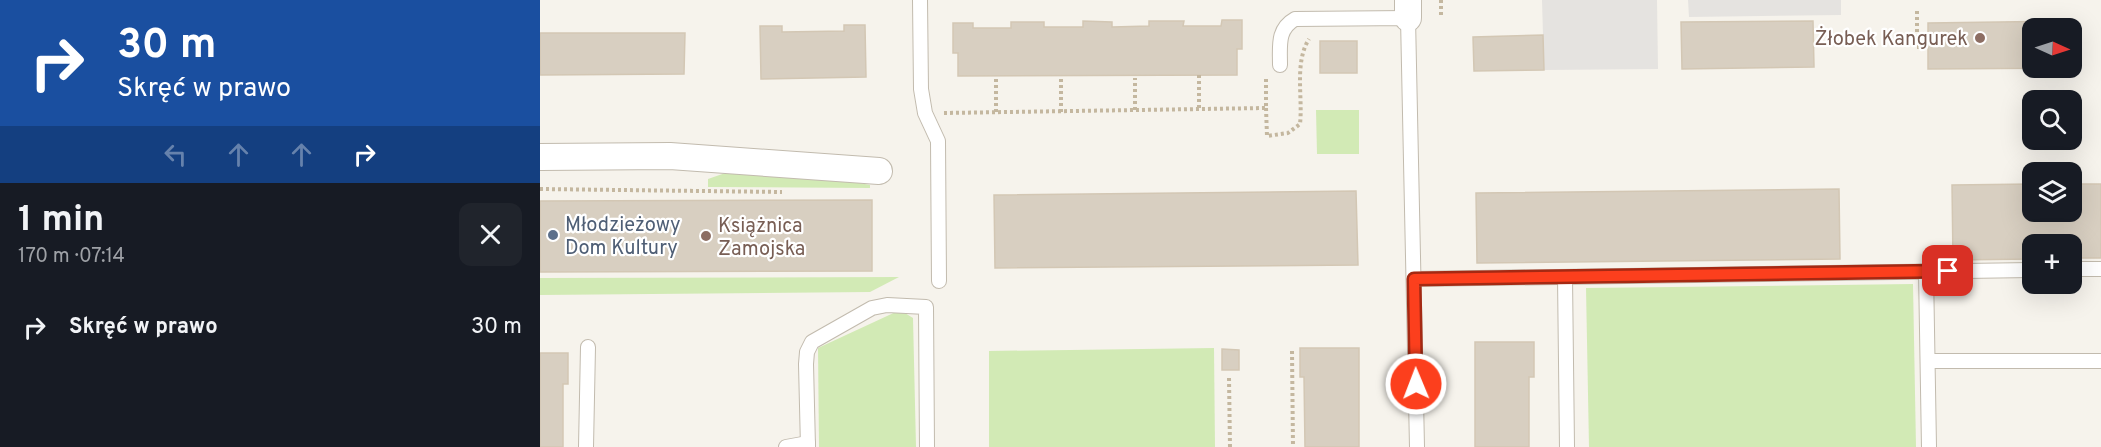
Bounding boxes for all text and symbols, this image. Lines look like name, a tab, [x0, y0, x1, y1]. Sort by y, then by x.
north arrow	[2022, 18, 2082, 78]
map controls	[2022, 18, 2082, 294]
text: 30 m	[117, 20, 216, 73]
icon: right	[18, 24, 96, 102]
place label: Żłobek Kangurek	[1814, 26, 1968, 53]
marker: Żłobek Kangurek	[1973, 31, 1987, 45]
text: Skręć w prawo	[117, 72, 291, 106]
button: search	[2022, 90, 2082, 150]
icon: left	[159, 138, 192, 171]
icon: ahead	[222, 138, 255, 171]
icon: ahead	[285, 138, 318, 171]
icon: right	[348, 138, 381, 171]
button: layers	[2022, 162, 2082, 222]
text: 1 min	[18, 198, 104, 244]
button: close	[459, 203, 522, 266]
place label: Młodzieżowy Dom Kultury	[565, 213, 681, 262]
place label: Książnica Zamojska	[718, 214, 805, 263]
marker: Młodzieżowy Dom Kultury	[546, 228, 560, 242]
marker: Książnica Zamojska	[699, 229, 713, 243]
button: +	[2022, 234, 2082, 294]
text: 170 m · 07:14	[18, 244, 125, 270]
pin	[1922, 245, 1973, 296]
icon: arrive	[1931, 254, 1964, 287]
icon: right	[18, 311, 51, 344]
text: Skręć w prawo	[69, 314, 218, 341]
text: 30 m	[471, 314, 522, 341]
position arrow	[1384, 352, 1448, 416]

